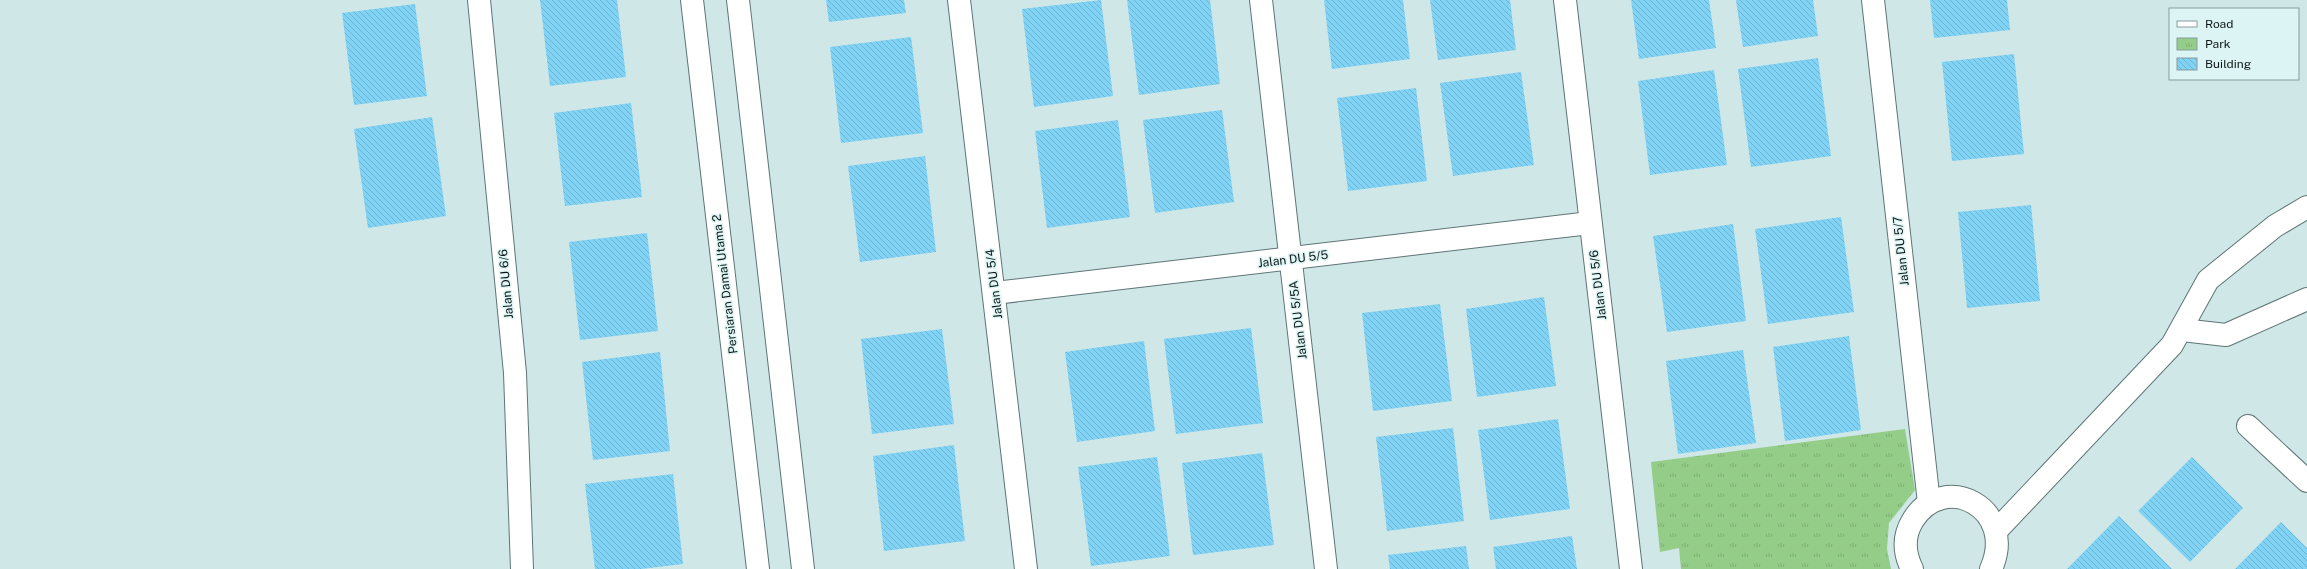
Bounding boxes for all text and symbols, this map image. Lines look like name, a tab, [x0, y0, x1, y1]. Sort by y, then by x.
legend	[2169, 8, 2299, 80]
text: Road	[2205, 17, 2233, 31]
text: Park	[2205, 37, 2231, 51]
text: Building	[2205, 57, 2251, 71]
street label: Persiaran Damai Utama 2	[709, 213, 741, 355]
street label: Jalan DU 5/7	[1890, 215, 1912, 287]
street label: Jalan DU 6/6	[496, 248, 516, 320]
street label: Jalan DU 5/4	[983, 248, 1005, 320]
street label: Jalan DU 5/5	[1257, 248, 1329, 270]
street label: Jalan DU 5/6	[1587, 249, 1609, 321]
street label: Jalan DU 5/5A	[1286, 279, 1310, 360]

